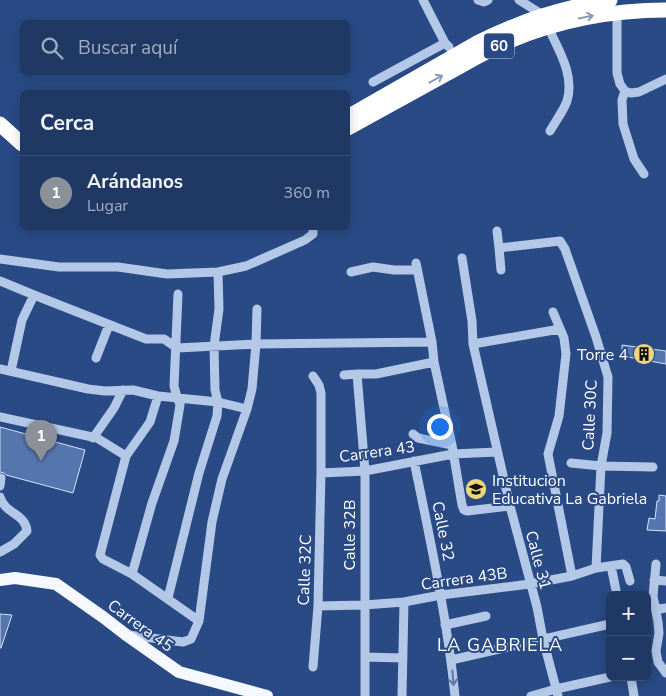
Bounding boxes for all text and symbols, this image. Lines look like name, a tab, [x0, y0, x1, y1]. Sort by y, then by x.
one-way arrow	[577, 12, 593, 22]
search box	[20, 20, 350, 75]
icon: search	[38, 34, 66, 62]
road number: 60	[484, 34, 514, 58]
text: Buscar aquí	[78, 35, 177, 61]
one-way arrow	[429, 74, 443, 84]
text: Cerca	[40, 109, 94, 137]
text: Arándanos	[87, 169, 183, 195]
text: 1	[51, 182, 61, 204]
text: 360 m	[283, 182, 330, 204]
text: Lugar	[87, 195, 128, 217]
building icon: Torre 4	[632, 342, 656, 366]
place label: Torre 4	[577, 344, 628, 366]
street label: Calle 30C	[577, 379, 603, 451]
your location	[427, 414, 453, 440]
pin: 1	[25, 420, 57, 461]
street label: Carrera 43	[338, 436, 416, 468]
place label: Institucion Educativa La Gabriela	[492, 470, 647, 510]
school or university icon: Institucion Educativa La Gabriela	[464, 477, 488, 501]
street label: Calle 32B	[339, 499, 361, 571]
street label: Calle 32	[426, 500, 460, 563]
street label: Calle 31	[520, 528, 556, 592]
street label: Calle 32C	[293, 534, 317, 606]
street label: Carrera 43B	[419, 562, 509, 596]
map controls	[606, 591, 651, 681]
button: +	[606, 591, 651, 636]
street label: Carrera 45	[103, 594, 178, 657]
district label: LA GABRIELA	[437, 633, 563, 657]
button: −	[606, 636, 651, 681]
one-way arrow	[448, 670, 458, 686]

